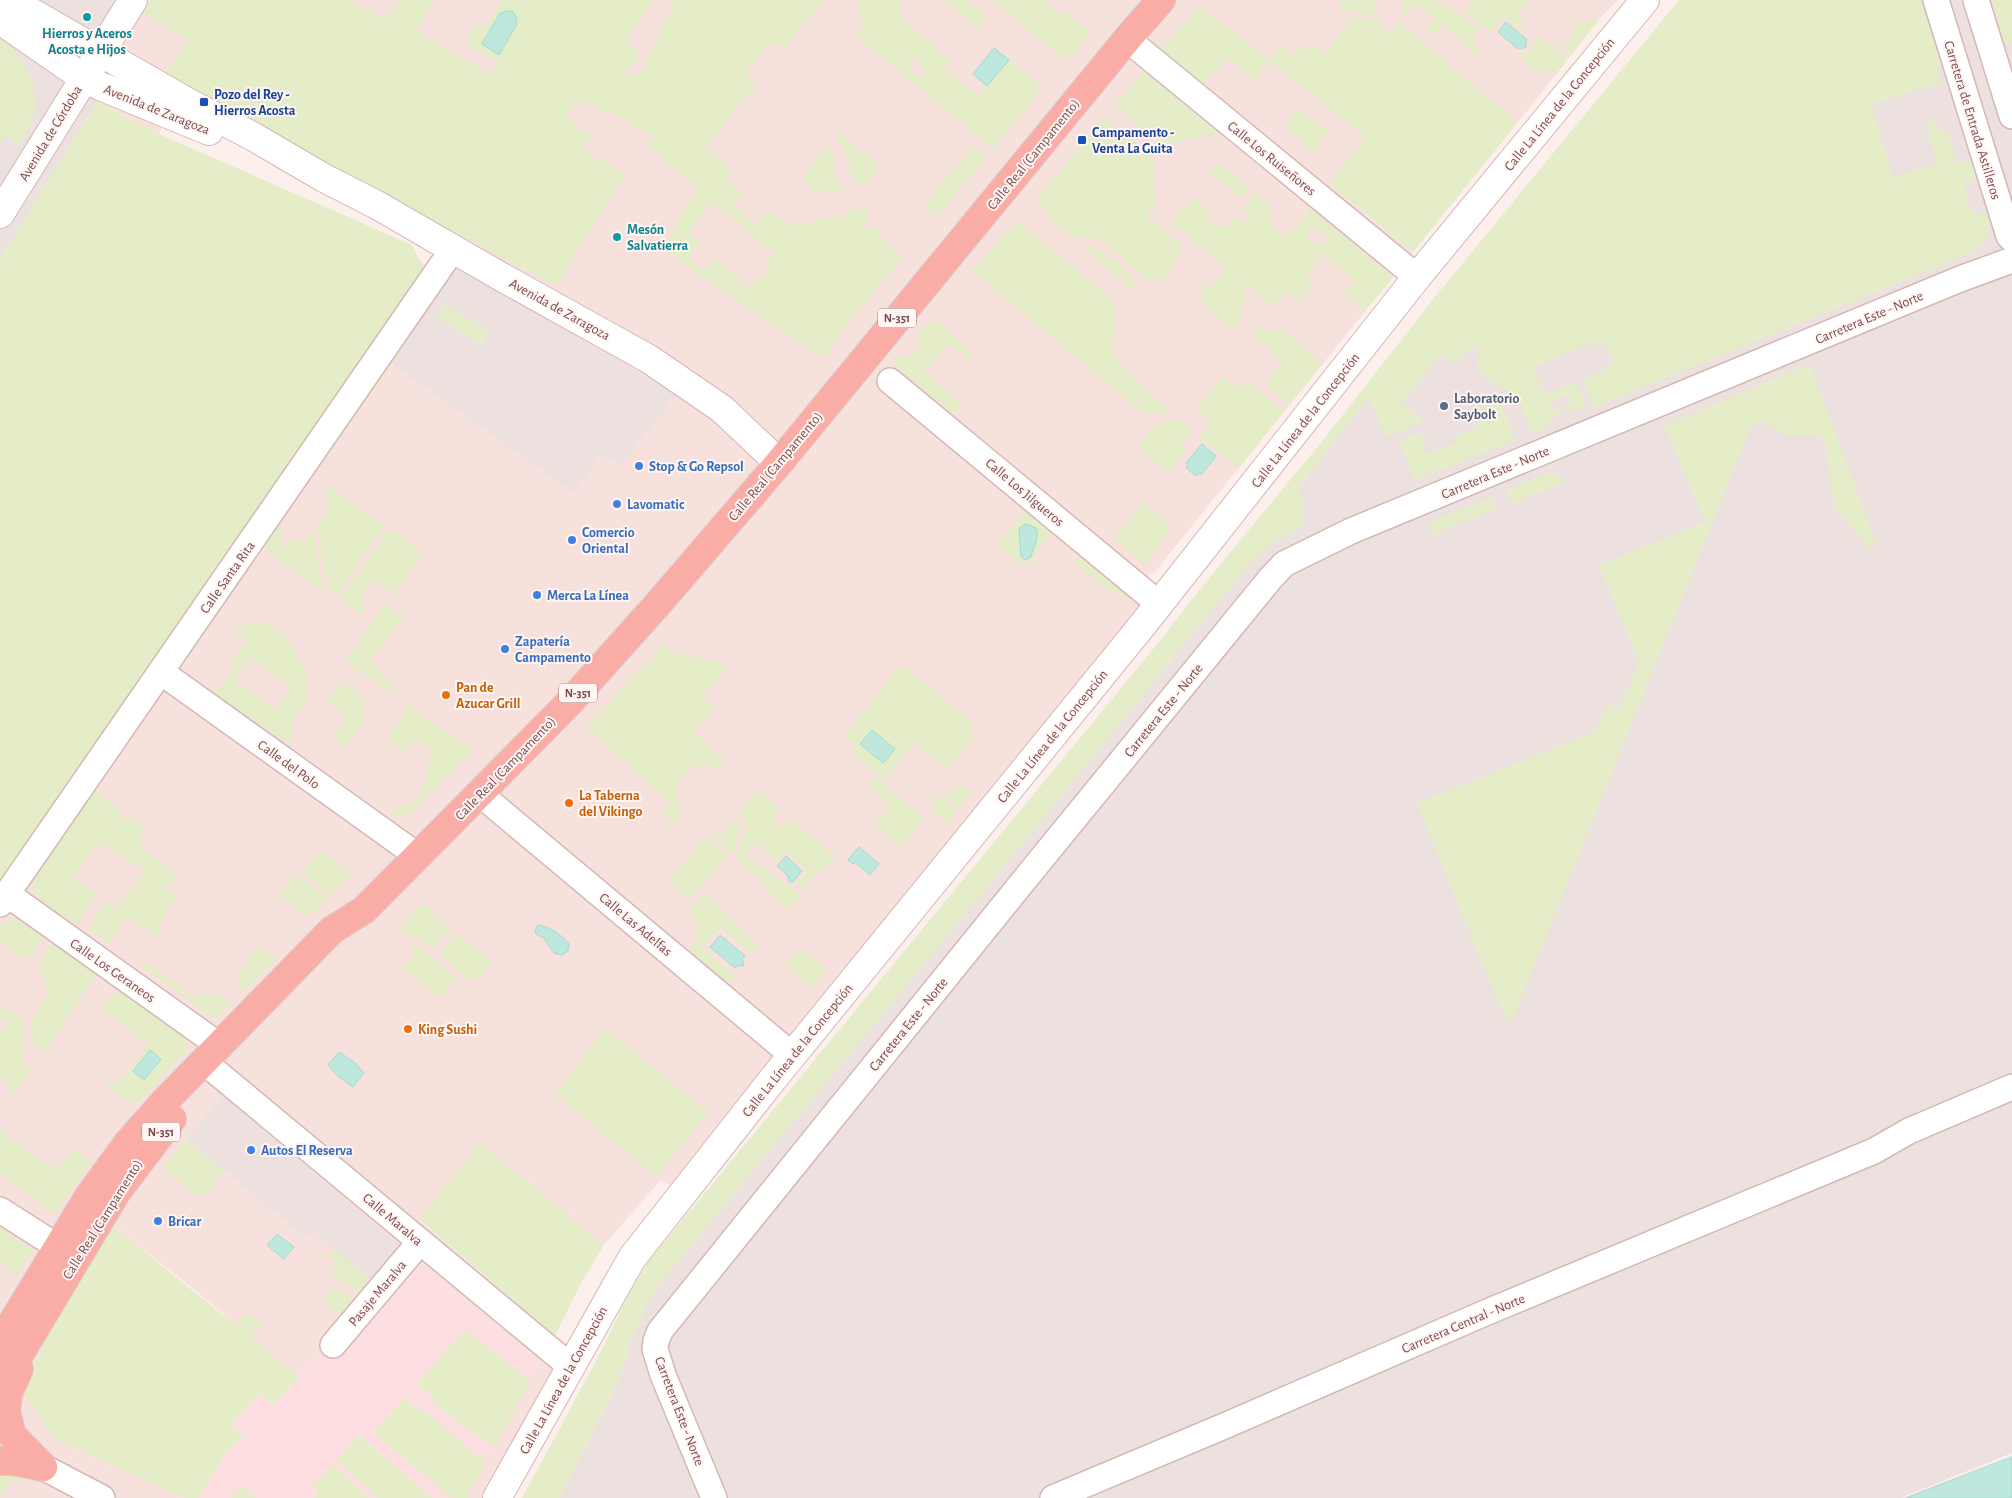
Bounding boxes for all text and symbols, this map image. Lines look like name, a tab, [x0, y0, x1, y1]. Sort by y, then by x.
marker: Hierros y Aceros Acosta e Hijos	[81, 11, 93, 23]
place label: Hierros y Aceros Acosta e Hijos	[42, 27, 132, 57]
street label: Calle La Línea de la Concepción	[1502, 35, 1618, 174]
street label: Carretera de Entrada Astilleros	[1941, 39, 2003, 201]
street label: Avenida de Zaragoza	[102, 82, 212, 138]
street label: Avenida de Córdoba	[17, 83, 85, 184]
place label: Pozo del Rey - Hierros Acosta	[214, 88, 296, 118]
marker: Pozo del Rey - Hierros Acosta	[198, 96, 210, 108]
street label: Calle Real (Campamento)	[985, 97, 1083, 213]
street label: Calle Los Ruiseñores	[1225, 119, 1318, 199]
place label: Campamento - Venta La Guita	[1092, 126, 1174, 156]
marker: Campamento - Venta La Guita	[1076, 134, 1088, 146]
place label: Mesón Salvatierra	[627, 223, 689, 253]
marker: Mesón Salvatierra	[611, 231, 623, 243]
street label: Avenida de Zaragoza	[507, 276, 613, 344]
street label: Carretera Este - Norte	[1813, 289, 1925, 347]
road number: N-351	[878, 308, 916, 328]
street label: Calle La Línea de la Concepción	[1249, 351, 1363, 491]
place label: Laboratorio Saybolt	[1454, 392, 1519, 422]
marker: Laboratorio Saybolt	[1438, 400, 1450, 412]
street label: Calle Real (Campamento)	[726, 409, 825, 524]
street label: Carretera Este - Norte	[1439, 444, 1551, 502]
street label: Calle Los Jilgueros	[982, 456, 1066, 529]
marker: Stop & Go Repsol	[633, 460, 645, 472]
place label: Stop & Go Repsol	[649, 460, 744, 474]
marker: Lavomatic	[611, 498, 623, 510]
place label: Lavomatic	[627, 498, 685, 512]
place label: Comercio Oriental	[582, 526, 635, 556]
marker: Comercio Oriental	[566, 534, 578, 546]
street label: Calle Santa Rita	[198, 538, 258, 616]
marker: Merca La Línea	[531, 589, 543, 601]
place label: Merca La Línea	[547, 589, 629, 603]
place label: Zapatería Campamento	[515, 635, 591, 665]
marker: Zapatería Campamento	[499, 643, 511, 655]
street label: Carretera Este - Norte	[1122, 661, 1206, 760]
street label: Calle La Línea de la Concepción	[995, 667, 1111, 806]
place label: Pan de Azucar Grill	[456, 681, 521, 711]
road number: N-351	[559, 684, 597, 702]
marker: Pan de Azucar Grill	[440, 689, 452, 701]
street label: Calle Real (Campamento)	[453, 714, 559, 823]
street label: Calle del Polo	[255, 738, 322, 792]
place label: La Taberna del Vikingo	[579, 789, 643, 819]
marker: La Taberna del Vikingo	[563, 797, 575, 809]
street label: Calle Las Adelfas	[596, 890, 674, 959]
street label: Calle Los Geraneos	[67, 936, 158, 1005]
street label: Carretera Este - Norte	[867, 975, 951, 1074]
street label: Calle La Línea de la Concepción	[740, 981, 856, 1120]
marker: King Sushi	[402, 1023, 414, 1035]
place label: King Sushi	[418, 1023, 477, 1037]
road number: N-351	[142, 1122, 180, 1142]
marker: Autos El Reserva	[245, 1144, 257, 1156]
place label: Autos El Reserva	[261, 1144, 353, 1158]
street label: Calle Real (Campamento)	[60, 1157, 145, 1282]
street label: Calle Maralva	[360, 1191, 425, 1249]
marker: Bricar	[152, 1215, 164, 1227]
place label: Bricar	[168, 1215, 201, 1229]
street label: Pasaje Maralva	[346, 1258, 410, 1329]
street label: Carretera Central - Norte	[1400, 1292, 1527, 1356]
street label: Calle La Línea de la Concepción	[517, 1304, 610, 1457]
street label: Carretera Este - Norte	[652, 1355, 706, 1468]

